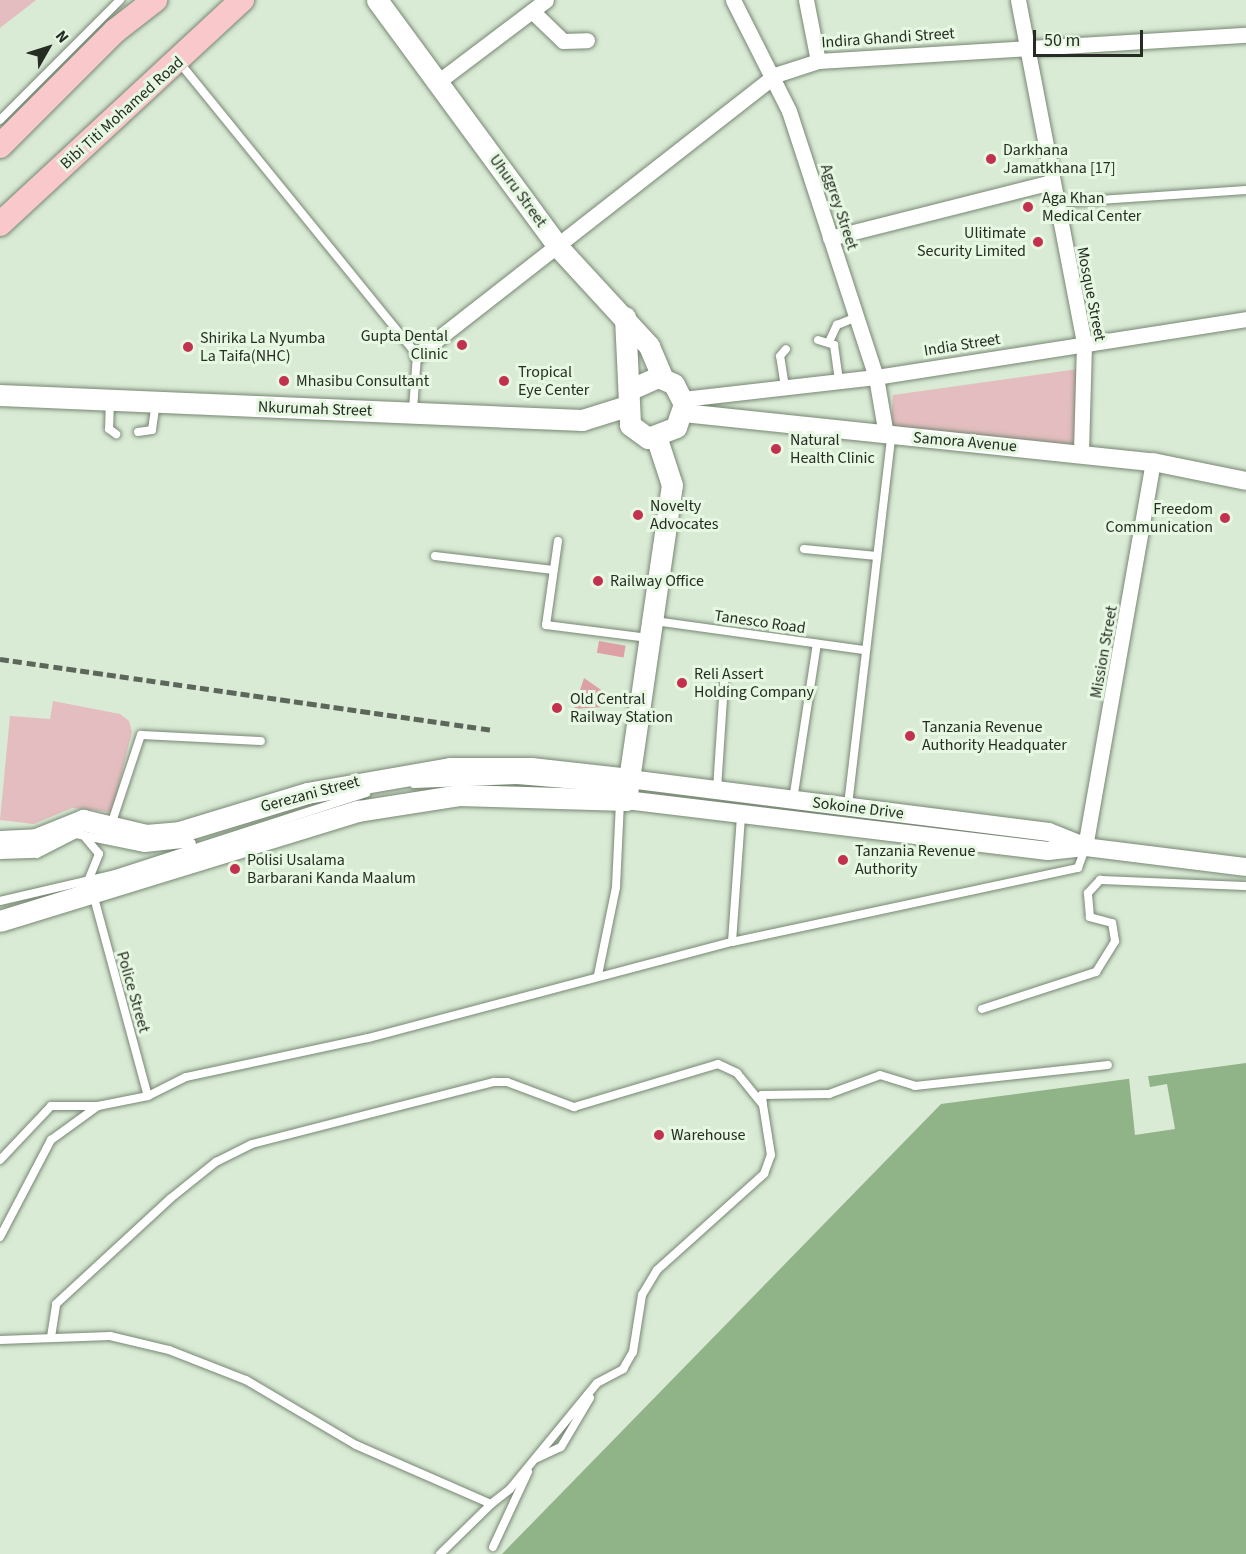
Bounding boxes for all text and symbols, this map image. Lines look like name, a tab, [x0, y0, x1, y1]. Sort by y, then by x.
north arrow	[18, 18, 78, 78]
scale bar	[1036, 18, 1146, 56]
street label: Indira Ghandi Street	[821, 24, 955, 52]
text: N	[50, 26, 74, 48]
text: 50 m	[1044, 28, 1080, 53]
street label: Bibi Titi Mohamed Road	[56, 53, 188, 173]
place label: Darkhana Jamatkhana [17]	[1003, 140, 1116, 178]
street label: Uhuru Street	[485, 151, 551, 231]
marker: Darkhana Jamatkhana [17]	[984, 152, 998, 166]
street label: Aggrey Street	[816, 162, 862, 252]
place label: Aga Khan Medical Center	[1042, 188, 1141, 226]
marker: Aga Khan Medical Center	[1019, 198, 1037, 216]
place label: Ulitimate Security Limited	[917, 223, 1026, 261]
marker: Ulitimate Security Limited	[1031, 235, 1045, 249]
street label: Mosque Street	[1072, 245, 1110, 343]
place label: Gupta Dental Clinic	[361, 326, 448, 364]
place label: Shirika La Nyumba La Taifa(NHC)	[200, 328, 325, 366]
street label: India Street	[922, 329, 1002, 361]
marker: Gupta Dental Clinic	[453, 336, 471, 354]
marker: Shirika La Nyumba La Taifa(NHC)	[181, 340, 195, 354]
place label: Tropical Eye Center	[518, 362, 589, 400]
place label: Mhasibu Consultant	[296, 371, 429, 391]
marker: Tropical Eye Center	[495, 372, 513, 390]
marker: Mhasibu Consultant	[277, 374, 291, 388]
street label: Nkurumah Street	[258, 397, 372, 421]
street label: Samora Avenue	[912, 428, 1018, 456]
place label: Natural Health Clinic	[790, 430, 875, 468]
marker: Natural Health Clinic	[767, 440, 785, 458]
place label: Novelty Advocates	[650, 496, 718, 534]
place label: Freedom Communication	[1106, 499, 1213, 537]
marker: Novelty Advocates	[631, 508, 645, 522]
marker: Freedom Communication	[1218, 511, 1232, 525]
place label: Railway Office	[610, 571, 704, 591]
marker: Railway Office	[591, 574, 605, 588]
street label: Mission Street	[1086, 604, 1122, 700]
street label: Tanesco Road	[713, 606, 807, 638]
place label: Reli Assert Holding Company	[694, 664, 814, 702]
marker: Reli Assert Holding Company	[675, 676, 689, 690]
place label: Old Central Railway Station	[570, 689, 673, 727]
marker: Old Central Railway Station	[548, 699, 566, 717]
place label: Tanzania Revenue Authority Headquater	[922, 717, 1067, 755]
marker: Tanzania Revenue Authority Headquater	[903, 729, 917, 743]
street label: Gerezani Street	[258, 772, 362, 816]
street label: Sokoine Drive	[811, 793, 905, 823]
place label: Tanzania Revenue Authority	[855, 841, 975, 879]
place label: Polisi Usalama Barbarani Kanda Maalum	[247, 850, 416, 888]
marker: Tanzania Revenue Authority	[836, 853, 850, 867]
marker: Polisi Usalama Barbarani Kanda Maalum	[228, 862, 242, 876]
street label: Police Street	[112, 949, 154, 1035]
place label: Warehouse	[671, 1125, 745, 1145]
marker: Warehouse	[652, 1128, 666, 1142]

